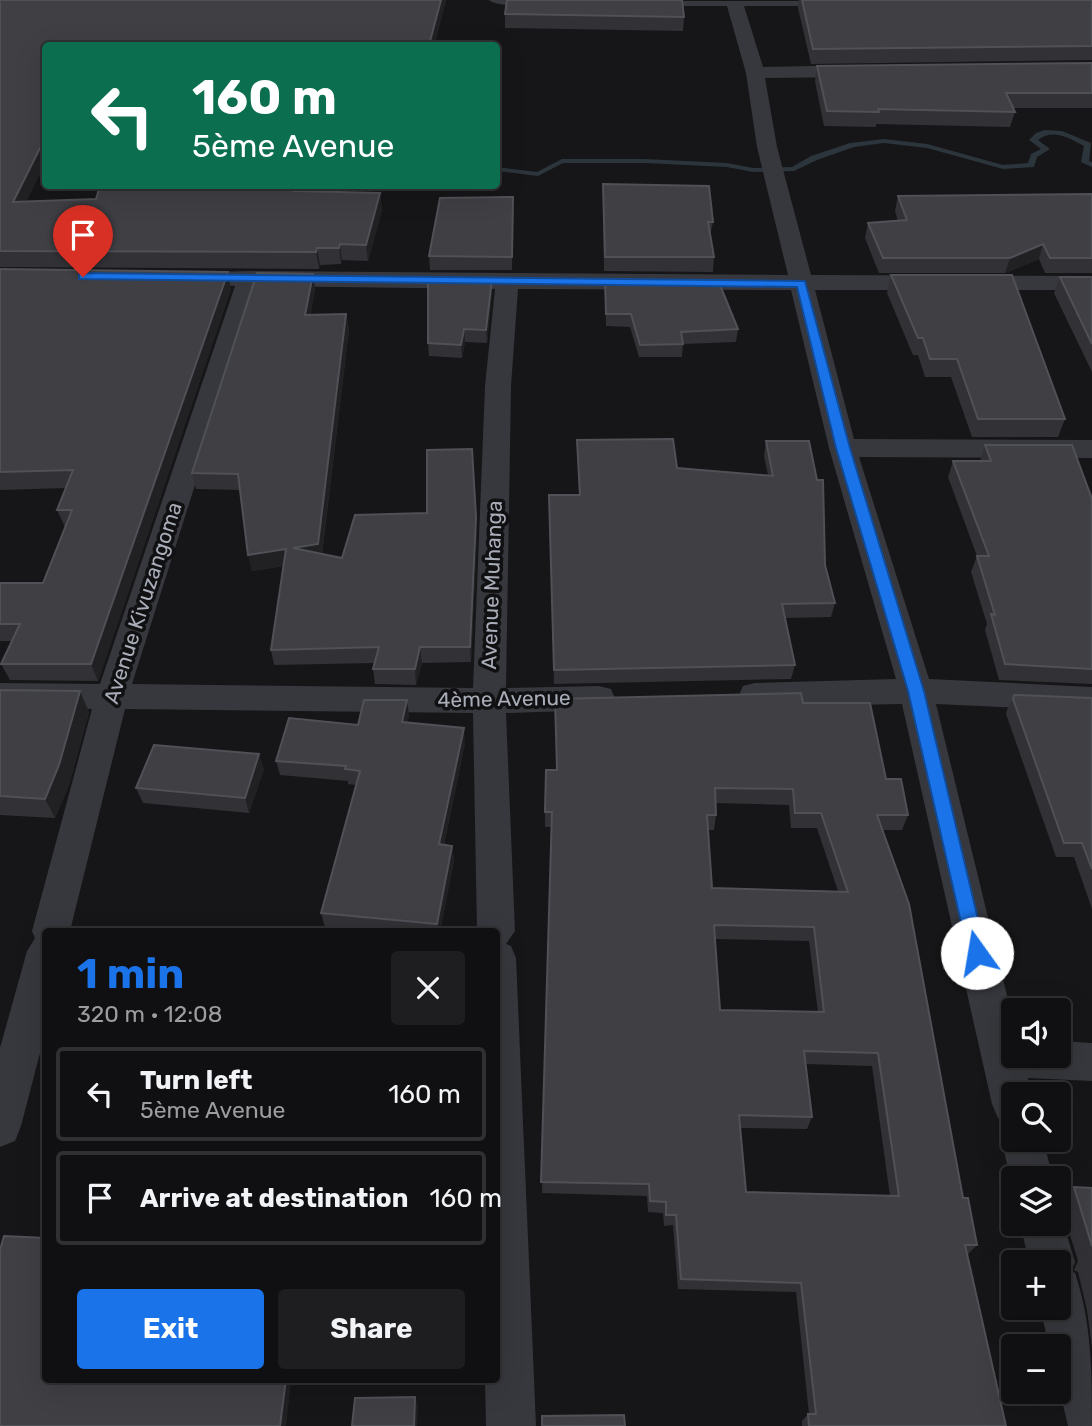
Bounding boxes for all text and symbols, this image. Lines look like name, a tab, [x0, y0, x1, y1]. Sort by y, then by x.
text: 160 m	[192, 68, 337, 126]
icon: left	[77, 70, 168, 161]
text: 5ème Avenue	[192, 127, 394, 165]
pin	[53, 205, 113, 277]
icon: arrive	[64, 216, 102, 254]
street label: Avenue Kivuzangoma	[98, 499, 187, 707]
street label: Avenue Muhanga	[476, 500, 507, 670]
street label: 4ème Avenue	[437, 685, 571, 712]
position arrow	[940, 916, 1014, 990]
text: 1 min	[77, 949, 184, 999]
button: close	[391, 951, 465, 1025]
map controls	[1001, 998, 1071, 1404]
button: sound	[1001, 998, 1071, 1068]
text: 320 m · 12:08	[77, 1000, 222, 1028]
text: Turn left	[140, 1065, 252, 1096]
icon: left	[81, 1075, 119, 1113]
text: 160 m	[388, 1079, 461, 1110]
button: search	[1001, 1082, 1071, 1152]
text: 5ème Avenue	[140, 1096, 285, 1124]
button: layers	[1001, 1166, 1071, 1236]
icon: arrive	[81, 1179, 119, 1217]
text: Arrive at destination	[140, 1183, 408, 1214]
text: 160 m	[429, 1183, 502, 1214]
button: +	[1001, 1250, 1071, 1320]
button: Exit	[77, 1289, 264, 1369]
button: Share	[278, 1289, 465, 1369]
button: −	[1001, 1334, 1071, 1404]

